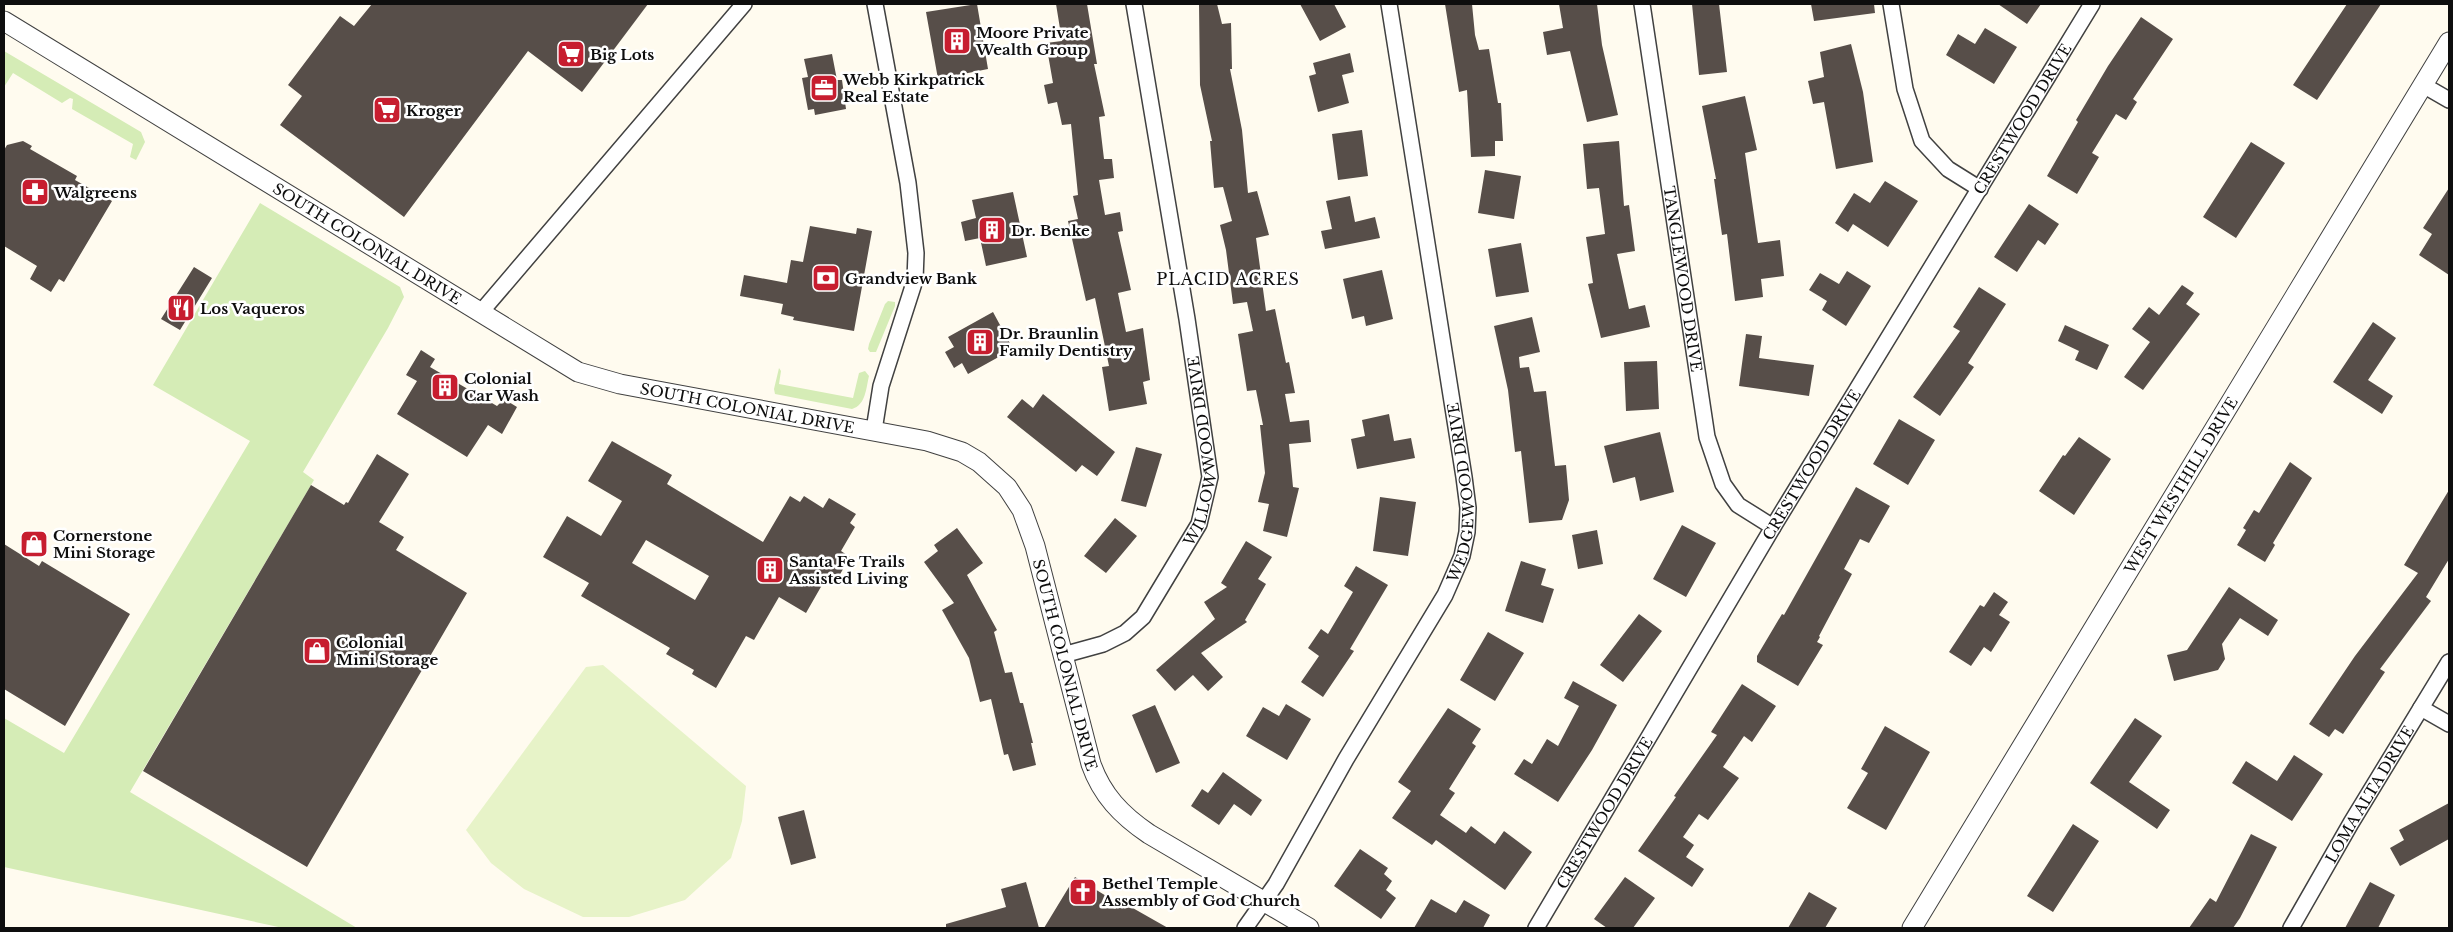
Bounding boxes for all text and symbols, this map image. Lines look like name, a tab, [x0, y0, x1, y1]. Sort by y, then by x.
place label: Moore Private Wealth Group	[975, 23, 1089, 59]
building icon: Moore Private Wealth Group	[942, 26, 972, 56]
supermarket icon: Big Lots	[556, 39, 586, 69]
street label: CRESTWOOD DRIVE	[1969, 40, 2075, 198]
place label: Big Lots	[590, 45, 654, 64]
place label: Webb Kirkpatrick Real Estate	[842, 70, 986, 106]
office icon: Webb Kirkpatrick Real Estate	[809, 73, 839, 103]
supermarket icon: Kroger	[372, 95, 402, 125]
place label: Kroger	[406, 101, 461, 120]
pharmacy icon: Walgreens	[20, 177, 50, 207]
street label: SOUTH COLONIAL DRIVE	[270, 178, 465, 308]
place label: Walgreens	[53, 183, 137, 202]
street label: TANGLEWOOD DRIVE	[1660, 185, 1707, 373]
building icon: Dr. Benke	[977, 215, 1007, 245]
place label: Dr. Benke	[1011, 221, 1090, 240]
bank icon: Grandview Bank	[811, 263, 841, 293]
place label: Grandview Bank	[845, 269, 978, 288]
district label: PLACID ACRES	[1156, 269, 1300, 289]
restaurant icon: Los Vaqueros	[166, 293, 196, 323]
place label: Los Vaqueros	[200, 299, 305, 318]
place label: Dr. Braunlin Family Dentistry	[999, 324, 1133, 360]
building icon: Dr. Braunlin Family Dentistry	[965, 327, 995, 357]
street label: WILLOWWOOD DRIVE	[1178, 355, 1220, 550]
place label: Colonial Car Wash	[464, 369, 539, 405]
building icon: Colonial Car Wash	[430, 372, 460, 402]
street label: SOUTH COLONIAL DRIVE	[639, 378, 856, 437]
street label: CRESTWOOD DRIVE	[1758, 386, 1864, 543]
street label: WEST WESTHILL DRIVE	[2119, 393, 2241, 578]
street label: WEDGEWOOD DRIVE	[1442, 401, 1478, 586]
place label: Cornerstone Mini Storage	[53, 526, 156, 562]
shop icon: Cornerstone Mini Storage	[19, 529, 49, 559]
place label: Santa Fe Trails Assisted Living	[788, 552, 909, 588]
building icon: Santa Fe Trails Assisted Living	[755, 555, 785, 585]
street label: SOUTH COLONIAL DRIVE	[1029, 557, 1102, 773]
place label: Colonial Mini Storage	[336, 633, 439, 669]
shop icon: Colonial Mini Storage	[302, 636, 332, 666]
street label: LOMA ALTA DRIVE	[2321, 722, 2418, 866]
street label: CRESTWOOD DRIVE	[1552, 733, 1656, 892]
place label: Bethel Temple Assembly of God Church	[1101, 874, 1300, 910]
church icon: Bethel Temple Assembly of God Church	[1068, 877, 1098, 907]

